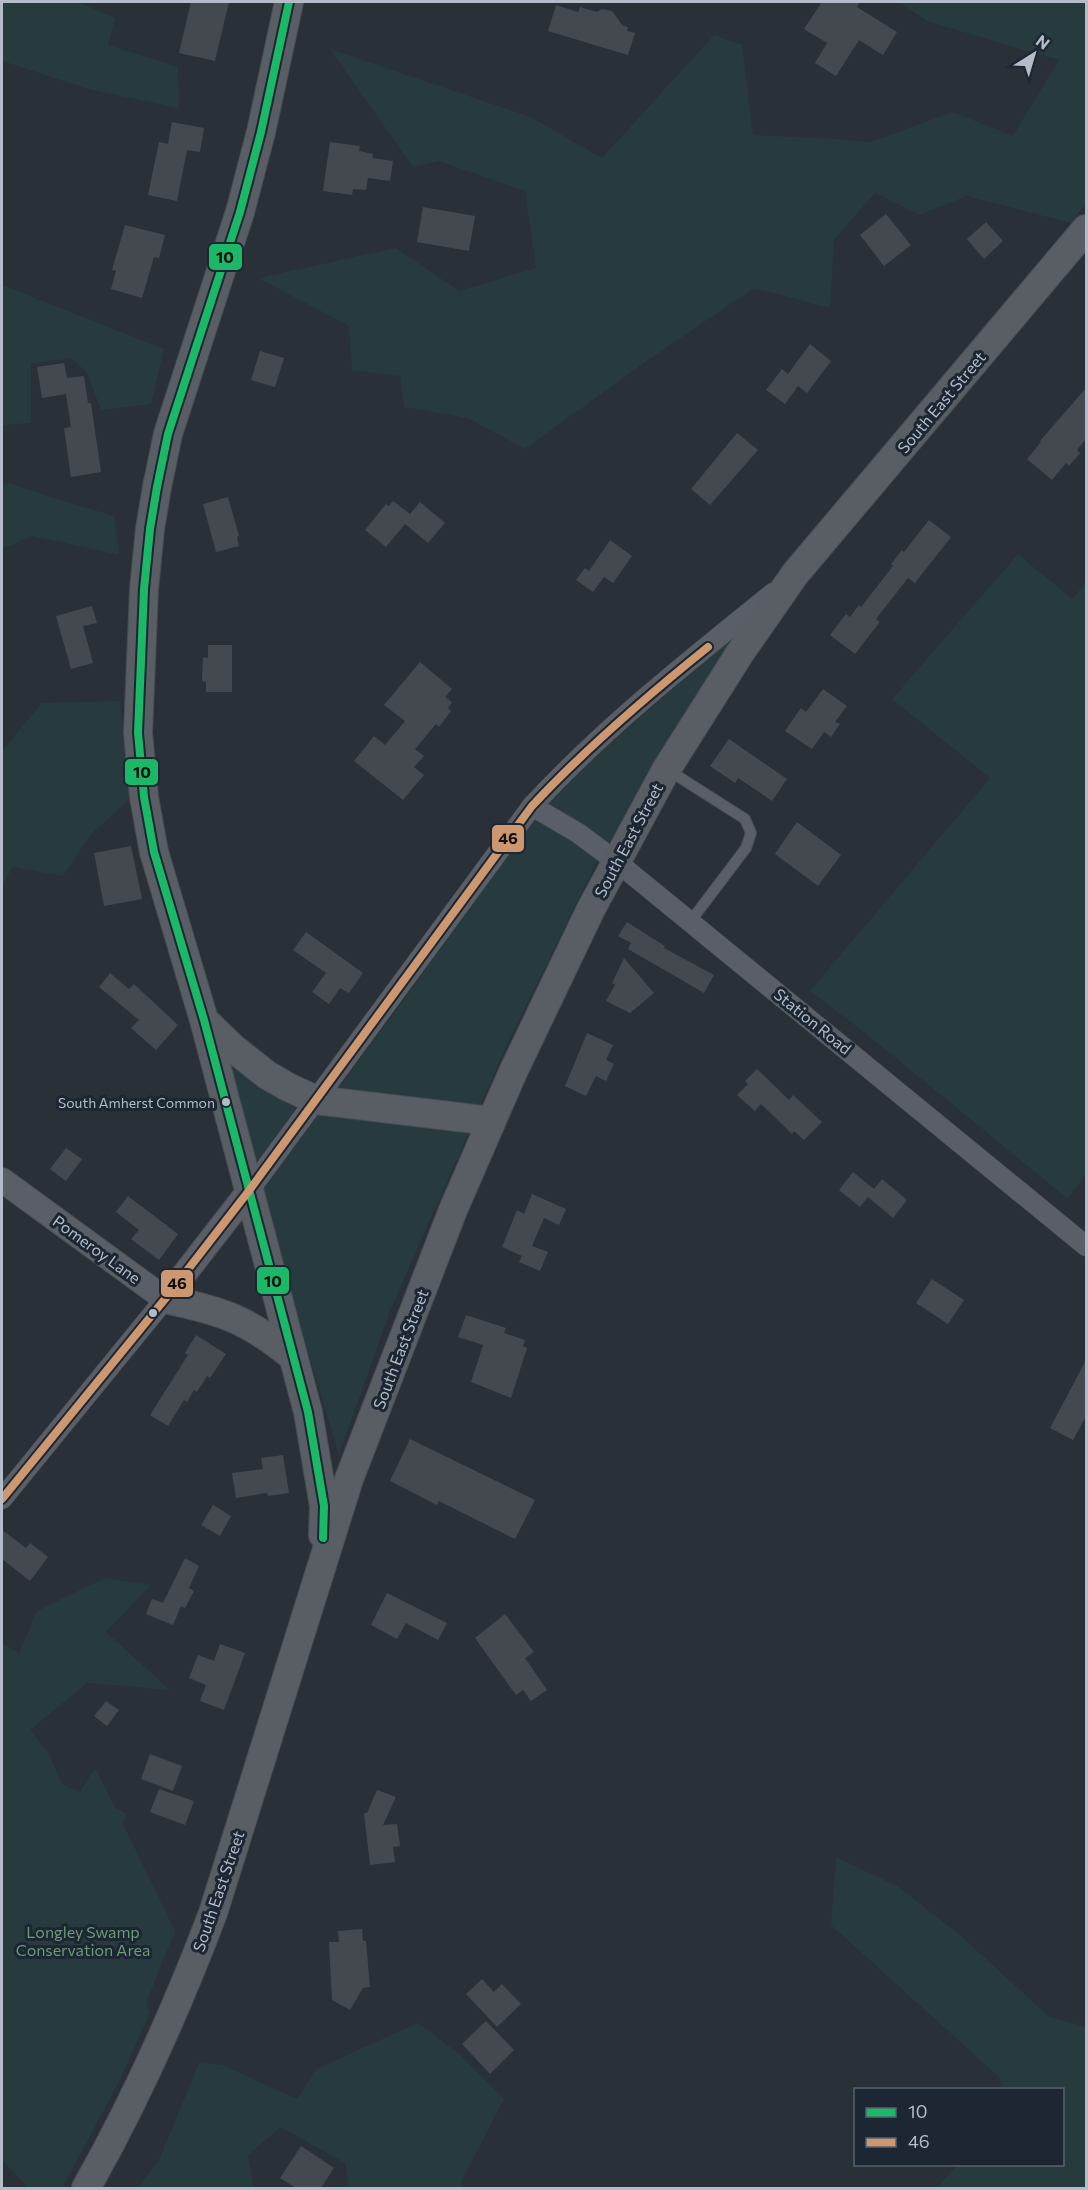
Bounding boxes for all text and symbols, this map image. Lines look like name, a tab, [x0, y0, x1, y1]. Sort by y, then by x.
north arrow	[1004, 24, 1064, 84]
text: N	[1033, 30, 1054, 53]
line badge: 10	[208, 243, 243, 271]
text: 10	[216, 247, 234, 266]
street label: South East Street	[893, 347, 989, 457]
line badge: 10	[124, 758, 159, 786]
text: 10	[133, 762, 151, 781]
street label: South East Street	[590, 779, 666, 900]
line badge: 46	[491, 824, 525, 853]
text: 46	[498, 828, 518, 847]
street label: Station Road	[771, 984, 855, 1058]
place label: South Amherst Common	[58, 1094, 215, 1111]
marker: South Amherst Common	[220, 1096, 232, 1108]
street label: Pomeroy Lane	[50, 1211, 144, 1287]
line badge: 10	[256, 1266, 290, 1295]
line badge: 46	[160, 1269, 194, 1298]
text: 10	[264, 1271, 282, 1290]
text: 46	[167, 1273, 187, 1292]
street label: South East Street	[368, 1286, 432, 1412]
unlabelled marker	[147, 1307, 159, 1319]
street label: South East Street	[188, 1828, 248, 1954]
park label: Longley Swamp Conservation Area	[16, 1922, 150, 1959]
legend	[854, 2088, 1064, 2166]
text: 10	[908, 2100, 927, 2122]
text: 46	[908, 2130, 930, 2152]

